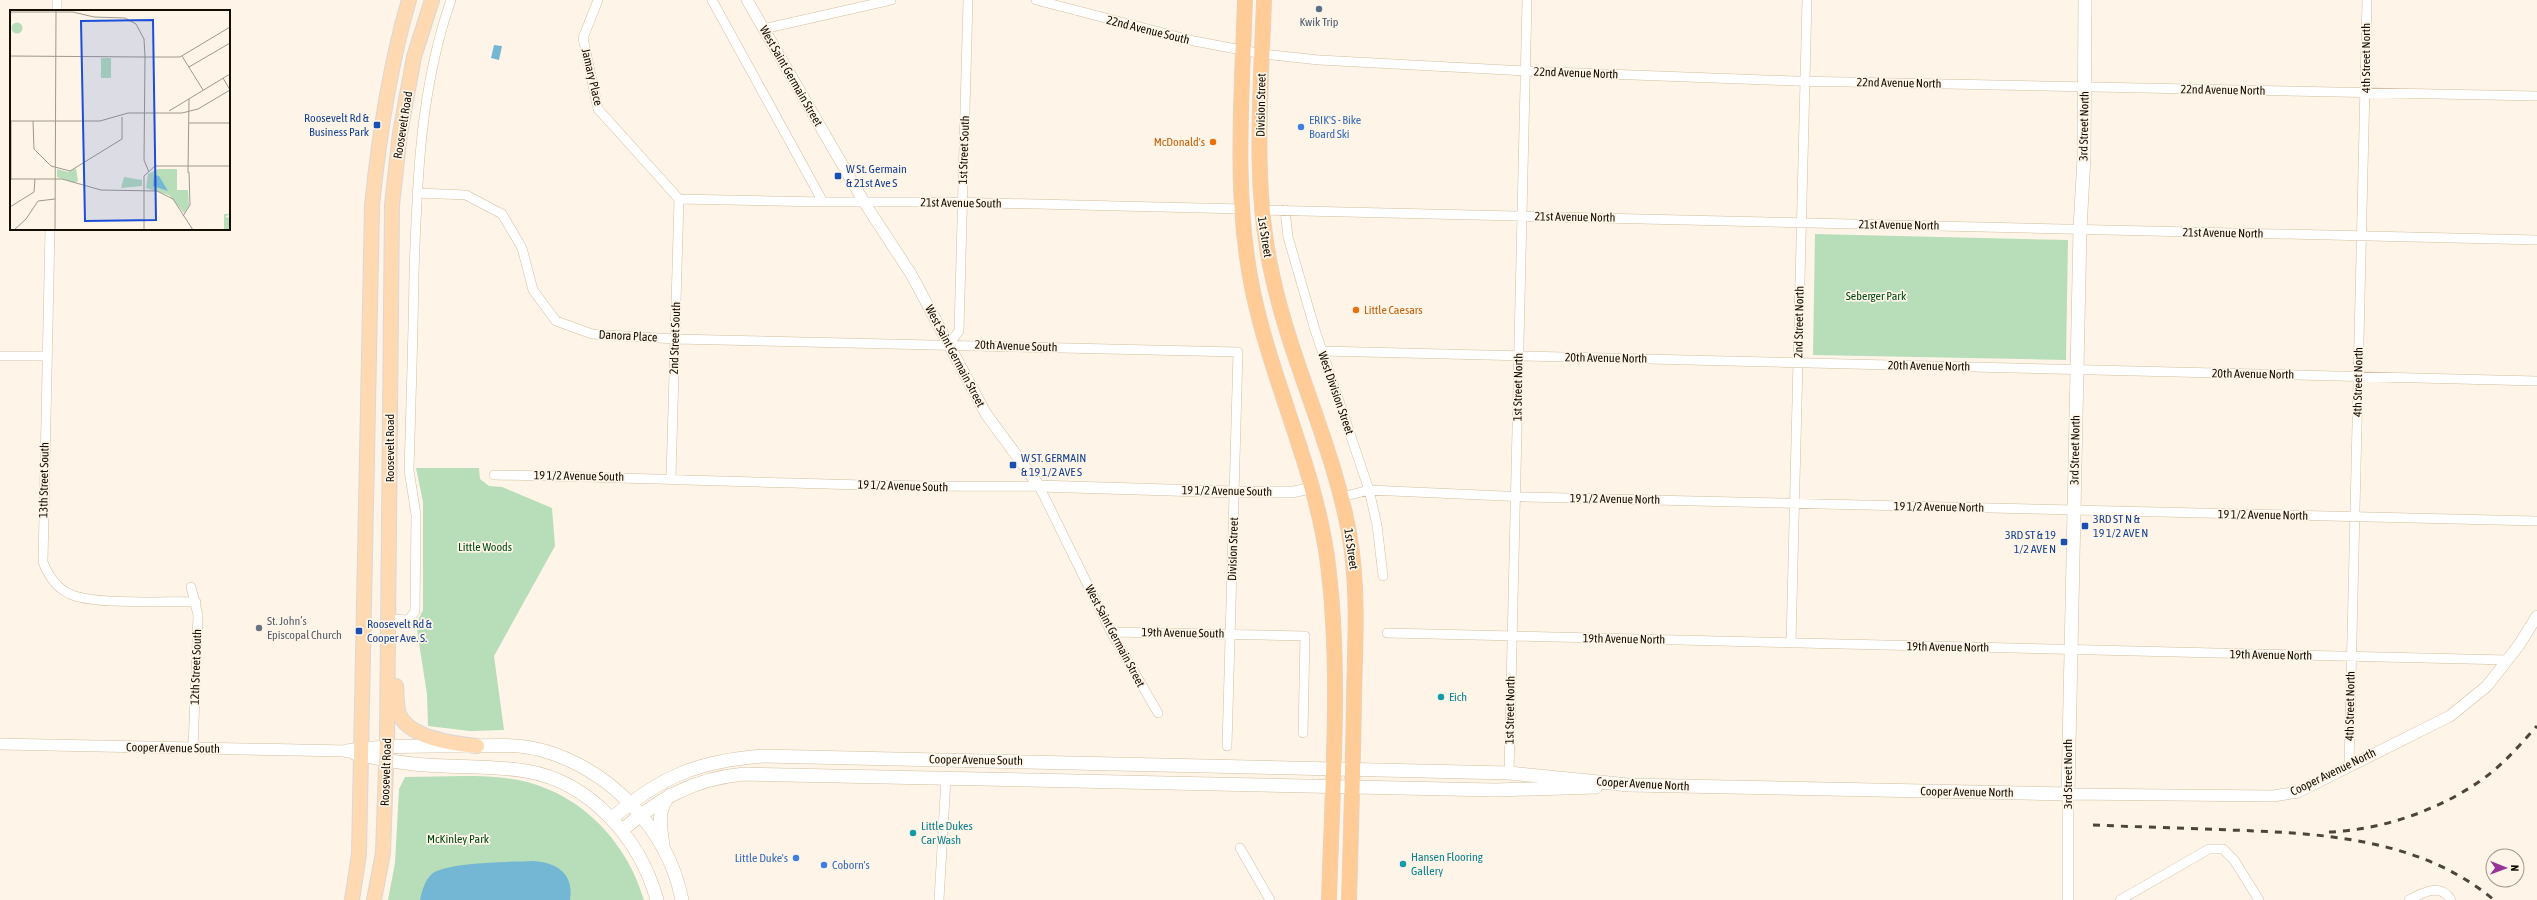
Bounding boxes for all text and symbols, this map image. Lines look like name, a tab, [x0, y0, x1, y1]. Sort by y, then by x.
marker: Kwik Trip	[1314, 4, 1324, 14]
inset map	[10, 10, 230, 230]
street label: 22nd Avenue South	[1105, 13, 1191, 47]
place label: Kwik Trip	[1300, 15, 1339, 29]
street label: West Saint Germain Street	[757, 23, 826, 129]
street label: 4th Street North	[2359, 23, 2373, 93]
street label: Jamary Place	[579, 47, 605, 107]
street label: 22nd Avenue North	[1533, 65, 1619, 81]
street label: Division Street	[1253, 73, 1269, 137]
street label: 22nd Avenue North	[1857, 75, 1941, 91]
street label: 22nd Avenue North	[2181, 82, 2265, 98]
street label: Roosevelt Road	[391, 90, 415, 160]
street label: 3rd Street North	[2076, 91, 2092, 161]
place label: Roosevelt Rd & Business Park	[304, 111, 370, 139]
place label: ERIK'S - Bike Board Ski	[1309, 113, 1361, 141]
street label: 1st Street South	[956, 115, 972, 185]
marker: Roosevelt Rd & Business Park	[372, 120, 382, 130]
marker: ERIK'S - Bike Board Ski	[1296, 122, 1306, 132]
place label: McDonald's	[1154, 135, 1205, 149]
marker: McDonald's	[1208, 137, 1218, 147]
place label: W St. Germain & 21st Ave S	[846, 162, 907, 190]
marker: W St. Germain & 21st Ave S	[833, 171, 843, 181]
street label: 21st Avenue South	[920, 195, 1002, 211]
street label: 21st Avenue North	[1534, 209, 1616, 225]
street label: 1st Street	[1255, 216, 1275, 259]
street label: 21st Avenue North	[1858, 217, 1940, 233]
street label: 21st Avenue North	[2182, 225, 2264, 241]
street label: 2nd Street North	[1791, 286, 1807, 358]
park label: Seberger Park	[1846, 289, 1907, 303]
street label: 2nd Street South	[667, 302, 683, 374]
street label: West Saint Germain Street	[922, 303, 988, 410]
place label: Little Caesars	[1364, 303, 1423, 317]
marker: Little Caesars	[1351, 305, 1361, 315]
street label: Danora Place	[598, 327, 658, 345]
street label: 20th Avenue South	[974, 338, 1058, 354]
street label: 4th Street North	[2350, 347, 2366, 417]
street label: West Division Street	[1315, 350, 1357, 437]
street label: 20th Avenue North	[1565, 350, 1647, 366]
street label: 1st Street North	[1510, 353, 1526, 421]
street label: 20th Avenue North	[1888, 358, 1970, 374]
street label: 20th Avenue North	[2212, 366, 2294, 382]
street label: Roosevelt Road	[383, 414, 397, 482]
street label: 3rd Street North	[2067, 415, 2083, 485]
street label: 13th Street South	[36, 442, 52, 518]
place label: W ST. GERMAIN & 19 1/2 AVE S	[1021, 451, 1086, 479]
marker: W ST. GERMAIN & 19 1/2 AVE S	[1008, 460, 1018, 470]
street label: 19 1/2 Avenue South	[534, 468, 624, 484]
street label: 19 1/2 Avenue South	[858, 477, 948, 495]
street label: 19 1/2 Avenue South	[1182, 483, 1272, 499]
street label: 19 1/2 Avenue North	[1570, 491, 1660, 507]
street label: 19 1/2 Avenue North	[1894, 499, 1984, 515]
street label: 19 1/2 Avenue North	[2218, 507, 2308, 523]
place label: 3RD ST N & 19 1/2 AVE N	[2093, 512, 2148, 540]
street label: Division Street	[1225, 516, 1241, 581]
marker: 3RD ST N & 19 1/2 AVE N	[2080, 521, 2090, 531]
street label: 1st Street	[1341, 528, 1361, 571]
place label: 3RD ST & 19 1/2 AVE N	[2005, 528, 2056, 556]
marker: 3RD ST & 19 1/2 AVE N	[2059, 537, 2069, 547]
park label: Little Woods	[458, 540, 512, 554]
street label: West Saint Germain Street	[1082, 583, 1148, 690]
place label: St. John’s Episcopal Church	[267, 614, 342, 642]
place label: Roosevelt Rd & Cooper Ave. S.	[367, 617, 433, 645]
marker: St. John’s Episcopal Church	[254, 623, 264, 633]
street label: 19th Avenue South	[1141, 625, 1225, 641]
marker: Roosevelt Rd & Cooper Ave. S.	[354, 626, 364, 636]
street label: 12th Street South	[188, 629, 204, 705]
street label: 19th Avenue North	[1583, 631, 1665, 647]
street label: 19th Avenue North	[1907, 639, 1989, 655]
street label: 19th Avenue North	[2230, 647, 2312, 663]
street label: 4th Street North	[2342, 671, 2358, 741]
street label: 1st Street North	[1502, 676, 1518, 744]
place label: Eich	[1449, 690, 1467, 704]
marker: Eich	[1436, 692, 1446, 702]
street label: Roosevelt Road	[378, 738, 394, 806]
street label: 3rd Street North	[2061, 739, 2075, 809]
street label: Cooper Avenue South	[126, 740, 220, 756]
street label: Cooper Avenue North	[2288, 745, 2378, 799]
street label: Cooper Avenue South	[929, 752, 1023, 768]
street label: Cooper Avenue North	[1596, 775, 1690, 793]
street label: Cooper Avenue North	[1920, 784, 2014, 800]
place label: Little Dukes Car Wash	[921, 819, 973, 847]
marker: Little Dukes Car Wash	[908, 828, 918, 838]
park label: McKinley Park	[427, 832, 490, 846]
north arrow	[2485, 848, 2525, 888]
place label: Hansen Flooring Gallery	[1411, 850, 1484, 878]
place label: Little Duke's	[735, 851, 788, 865]
marker: Little Duke's	[791, 853, 801, 863]
place label: Coborn's	[832, 858, 870, 872]
marker: Hansen Flooring Gallery	[1398, 859, 1408, 869]
marker: Coborn's	[819, 860, 829, 870]
text: N	[2509, 865, 2521, 872]

